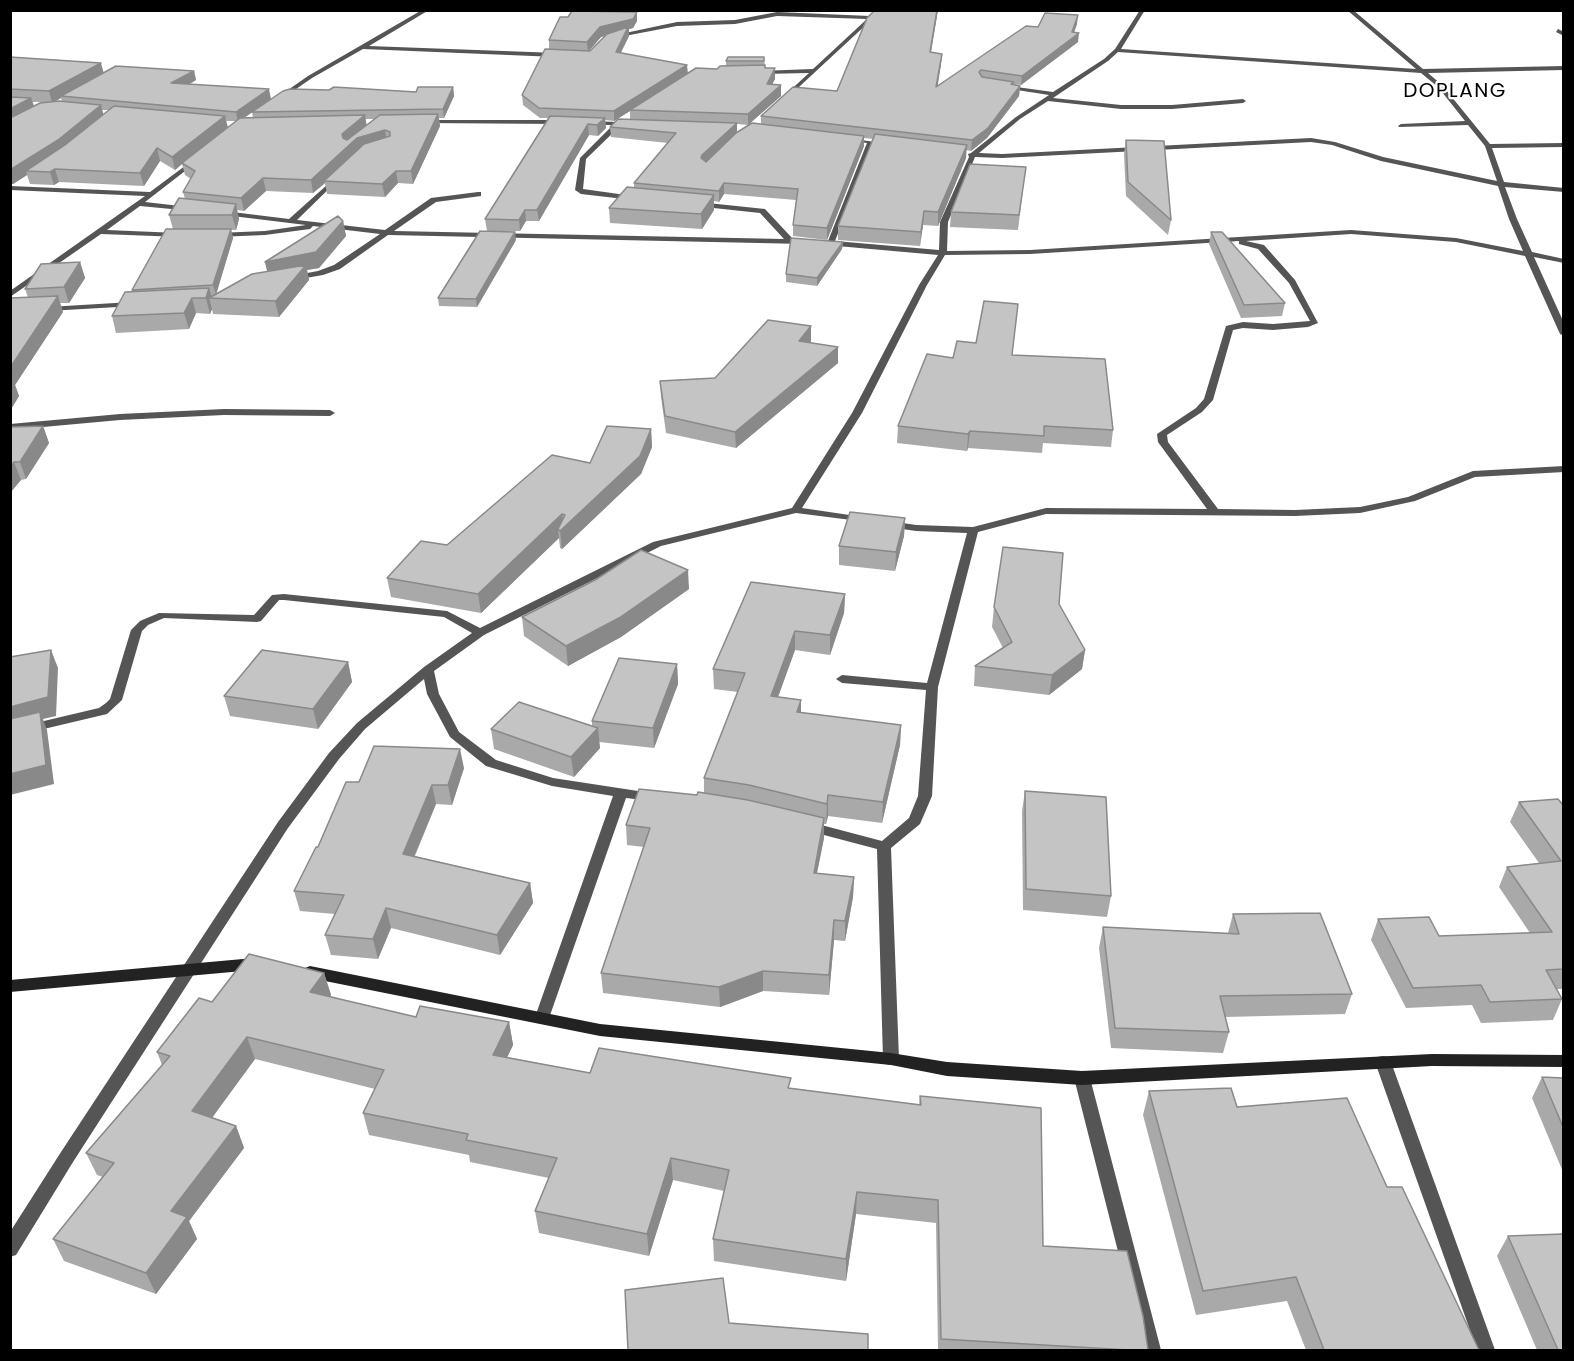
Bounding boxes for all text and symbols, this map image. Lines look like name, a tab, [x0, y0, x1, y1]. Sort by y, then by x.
district label: DOPLANG	[1403, 80, 1507, 104]

